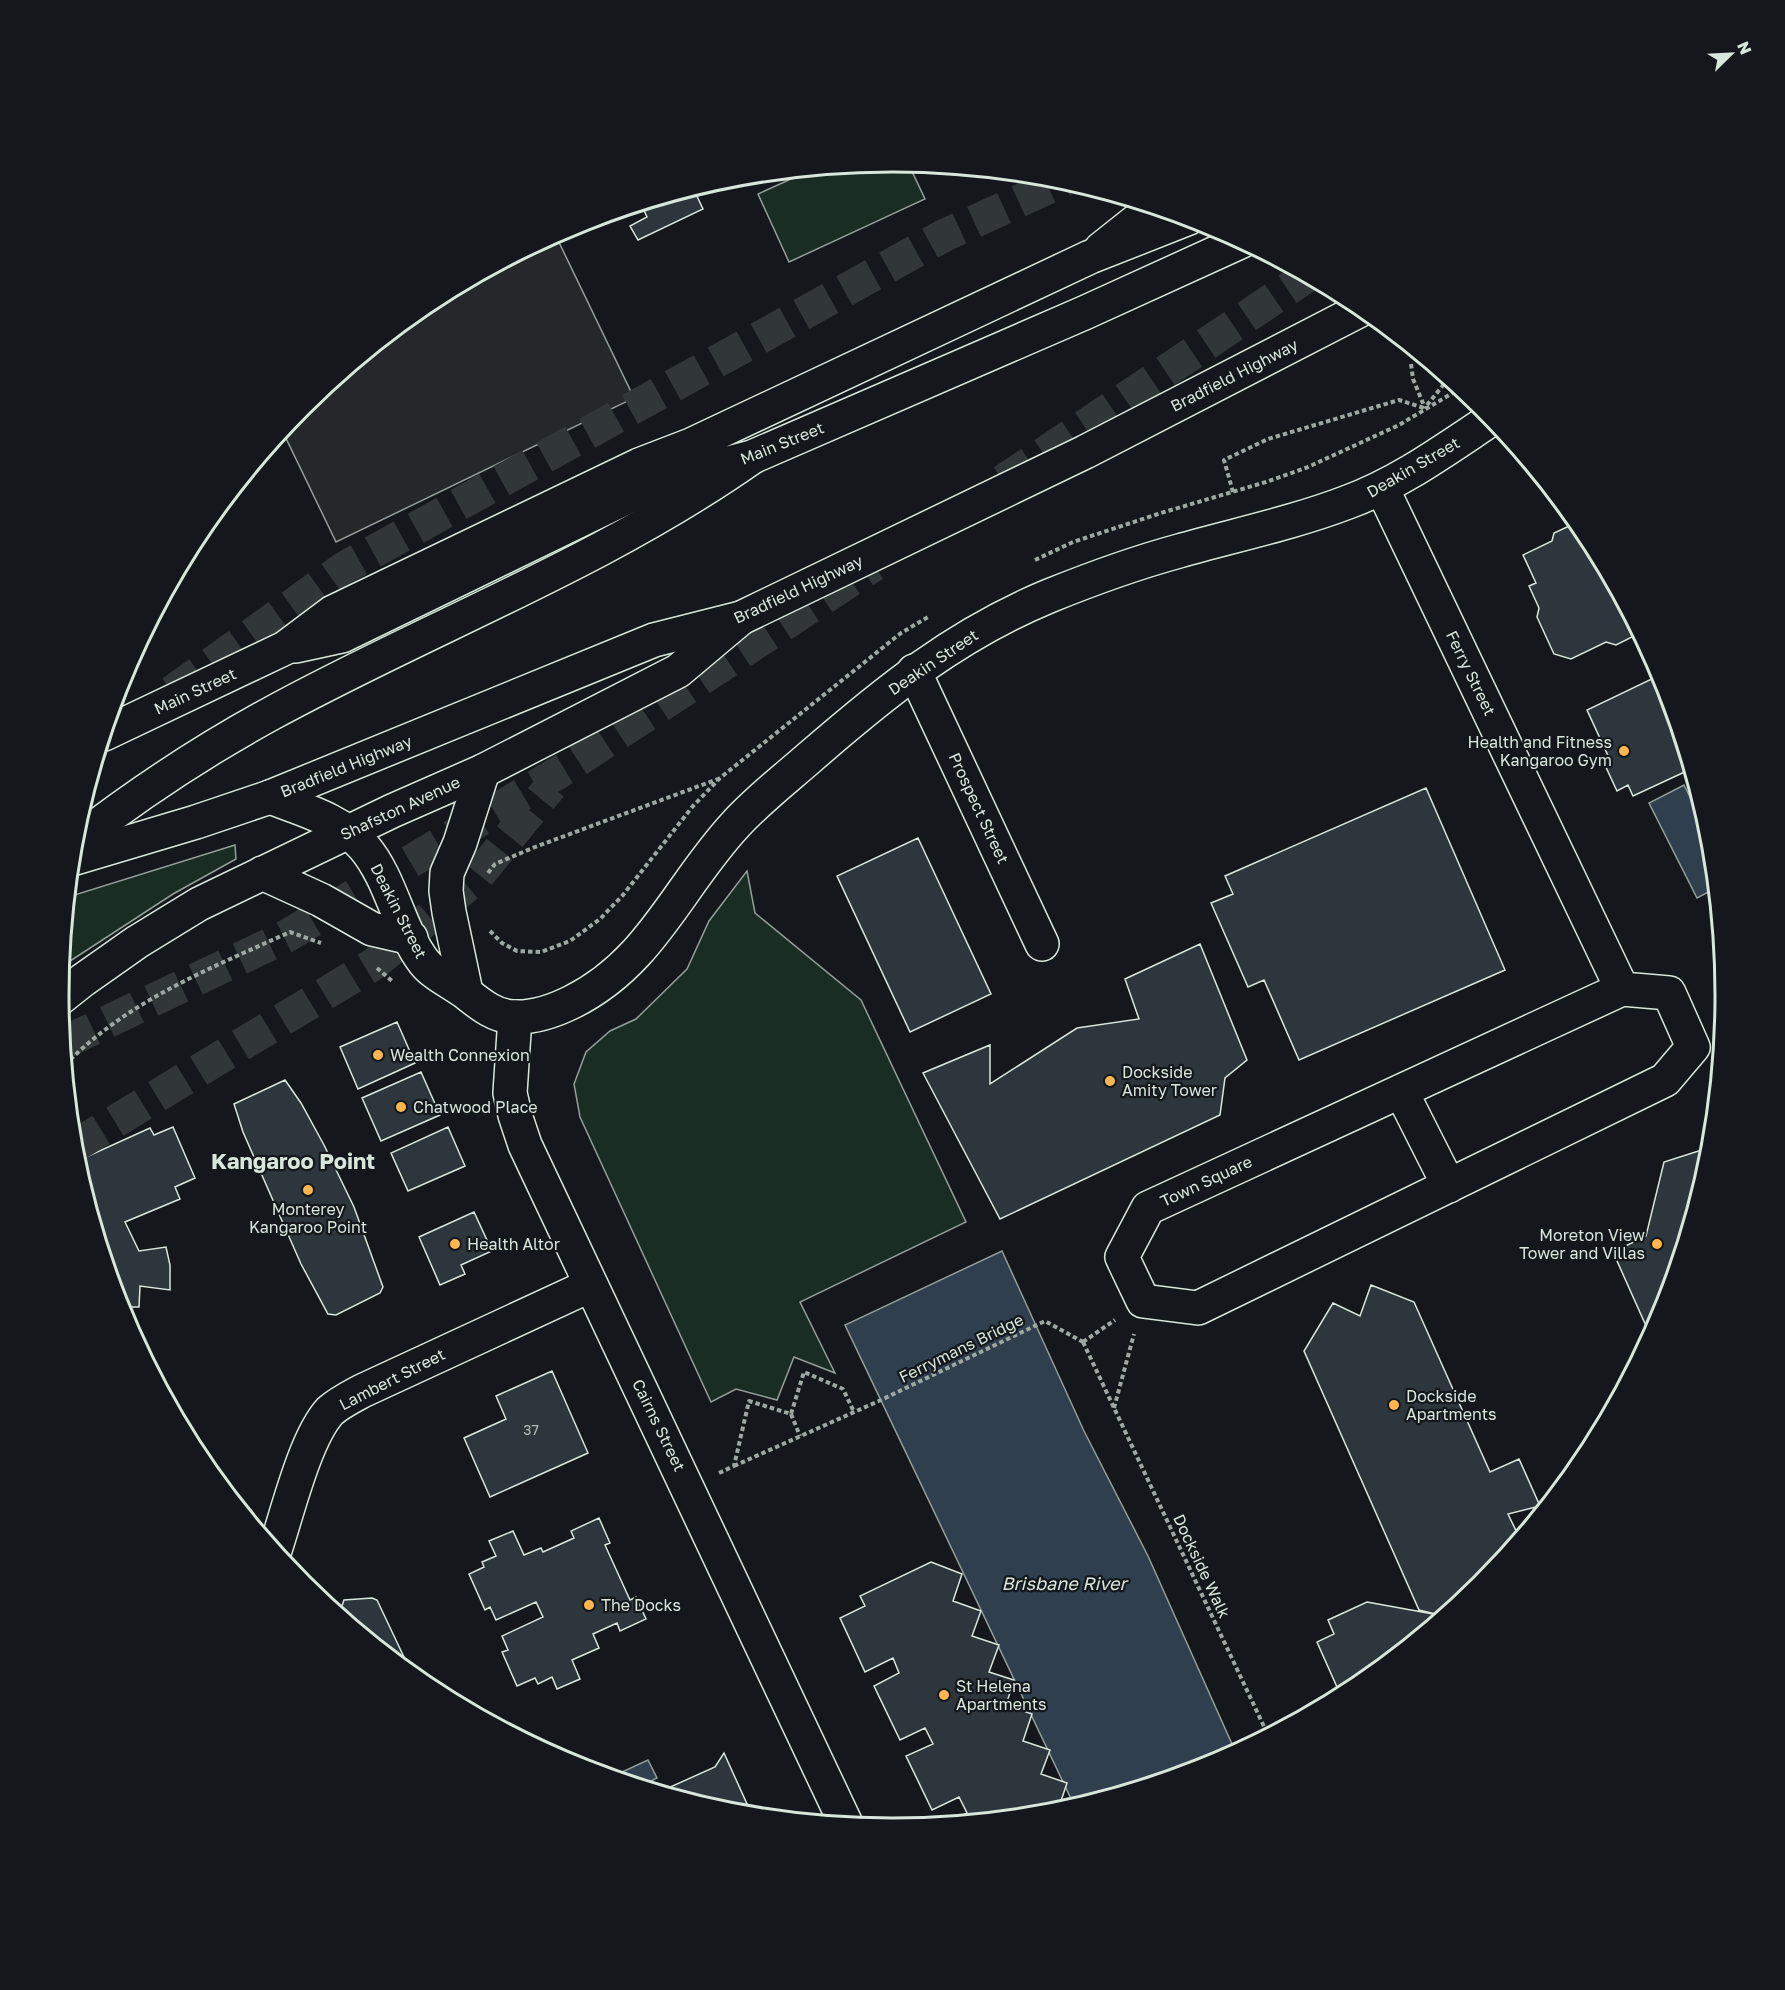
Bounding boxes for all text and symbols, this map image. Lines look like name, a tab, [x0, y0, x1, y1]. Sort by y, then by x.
north arrow	[1701, 24, 1761, 84]
text: N	[1733, 38, 1756, 58]
street label: Bradfield Highway	[1167, 334, 1301, 416]
street label: Main Street	[737, 417, 827, 469]
street label: Deakin Street	[1363, 432, 1463, 502]
street label: Bradfield Highway	[730, 550, 866, 628]
street label: Deakin Street	[884, 625, 982, 699]
street label: Ferry Street	[1442, 627, 1500, 719]
street label: Main Street	[151, 663, 239, 719]
street label: Bradfield Highway	[277, 730, 415, 802]
place label: Health and Fitness Kangaroo Gym	[1467, 732, 1612, 770]
marker: Health and Fitness Kangaroo Gym	[1617, 744, 1631, 758]
street label: Prospect Street	[945, 749, 1013, 867]
street label: Shafston Avenue	[337, 772, 463, 844]
street label: Deakin Street	[366, 860, 432, 962]
place label: Wealth Connexion	[390, 1045, 530, 1065]
marker: Wealth Connexion	[371, 1048, 385, 1062]
place label: Dockside Amity Tower	[1122, 1062, 1217, 1100]
marker: Dockside Amity Tower	[1103, 1074, 1117, 1088]
place label: Chatwood Place	[413, 1097, 538, 1117]
marker: Chatwood Place	[394, 1100, 408, 1114]
district label: Kangaroo Point	[211, 1147, 375, 1174]
street label: Town Square	[1157, 1151, 1255, 1211]
marker: Monterey Kangaroo Point	[301, 1183, 315, 1197]
place label: Monterey Kangaroo Point	[249, 1199, 367, 1237]
place label: Moreton View Tower and Villas	[1519, 1225, 1645, 1263]
place label: Health Altor	[467, 1234, 560, 1254]
marker: Health Altor	[448, 1237, 462, 1251]
marker: Moreton View Tower and Villas	[1650, 1237, 1664, 1251]
street label: Ferrymans Bridge	[895, 1309, 1027, 1387]
street label: Lambert Street	[336, 1344, 448, 1414]
street label: Cairns Street	[628, 1376, 690, 1474]
place label: Dockside Apartments	[1406, 1386, 1497, 1424]
marker: Dockside Apartments	[1387, 1398, 1401, 1412]
house number: 37	[523, 1421, 539, 1438]
street label: Dockside Walk	[1169, 1511, 1235, 1621]
water label: Brisbane River	[1002, 1572, 1129, 1594]
place label: The Docks	[601, 1595, 681, 1615]
marker: The Docks	[582, 1598, 596, 1612]
place label: St Helena Apartments	[956, 1676, 1047, 1714]
marker: St Helena Apartments	[937, 1688, 951, 1702]

